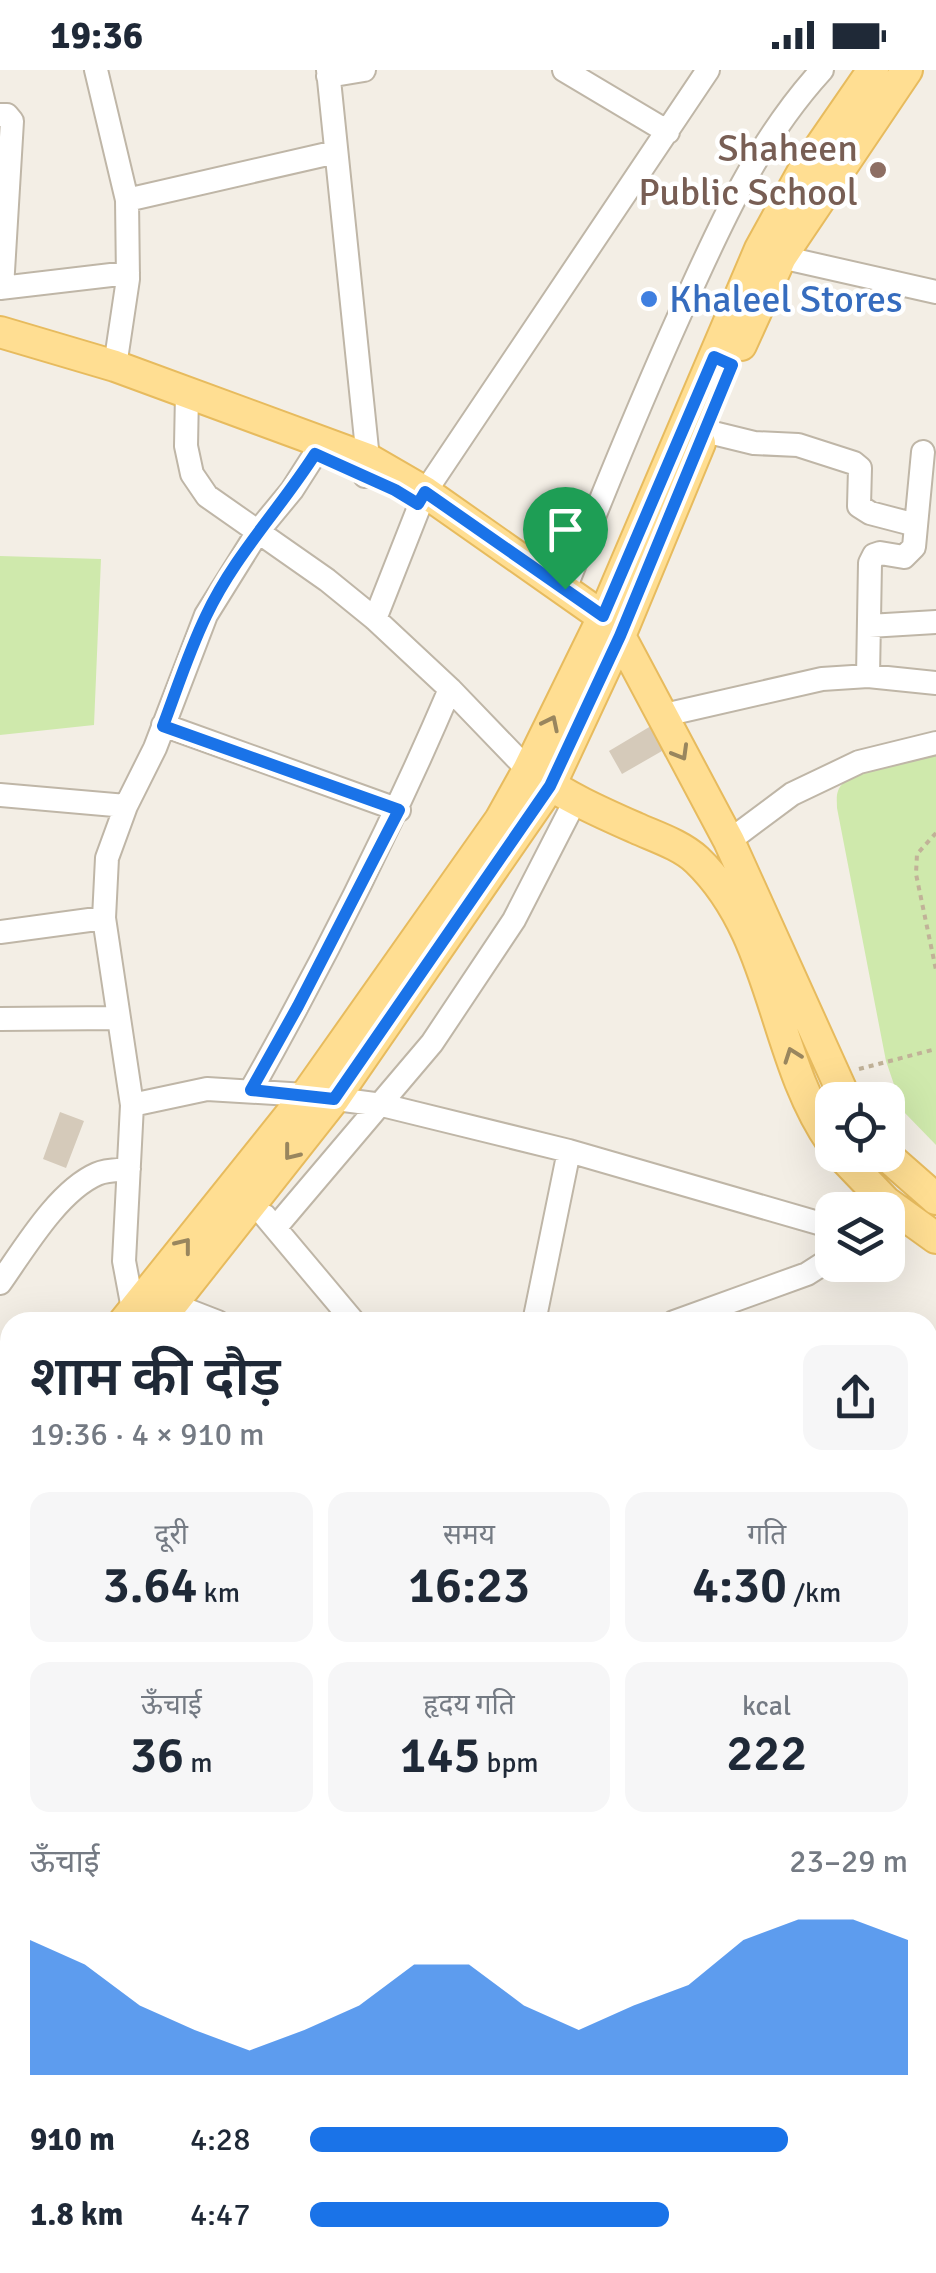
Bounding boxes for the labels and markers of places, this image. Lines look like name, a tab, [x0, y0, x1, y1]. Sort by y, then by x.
place label: Shaheen Public School	[638, 125, 858, 216]
marker: Shaheen Public School	[867, 159, 889, 181]
place label: Khaleel Stores	[669, 276, 903, 323]
marker: Khaleel Stores	[638, 288, 660, 310]
pin	[523, 487, 608, 590]

